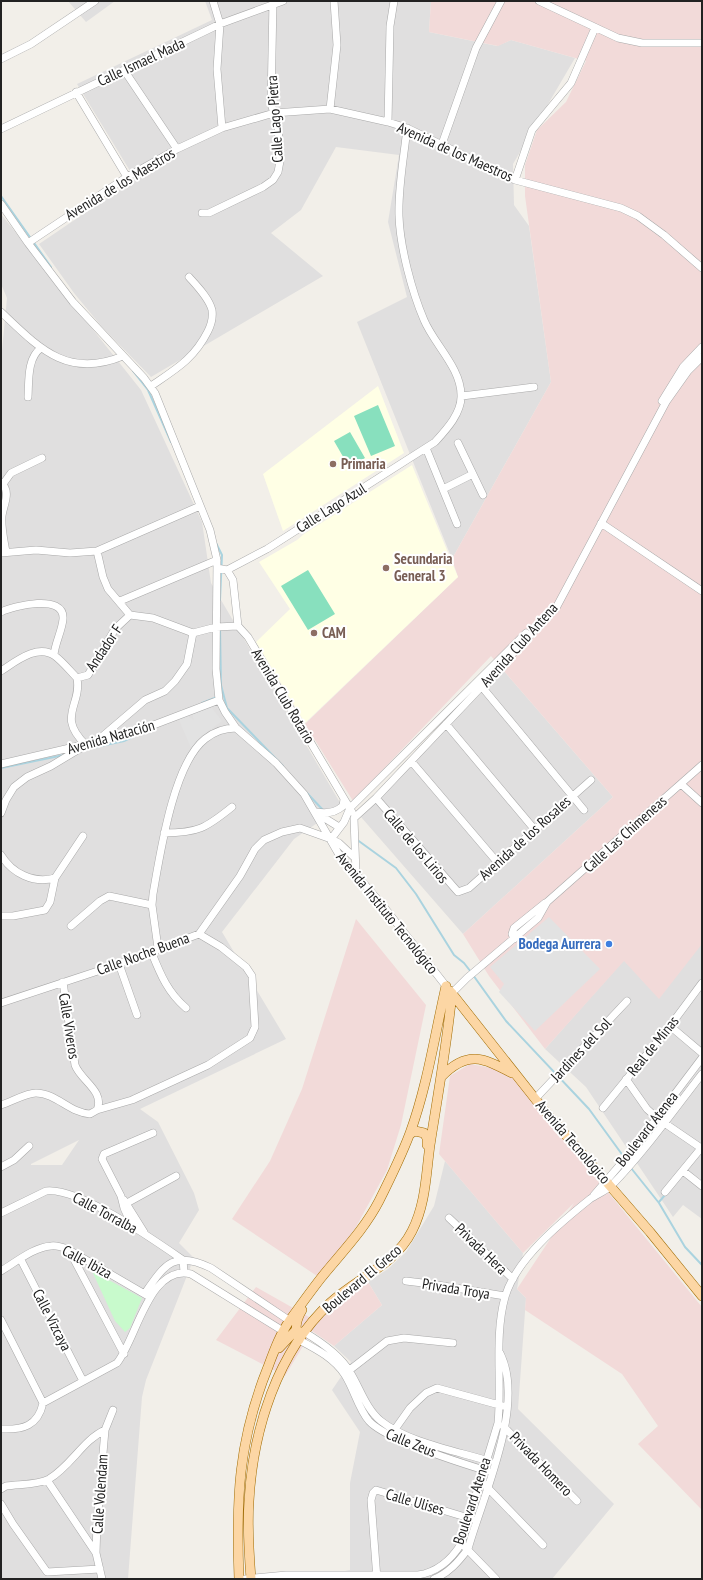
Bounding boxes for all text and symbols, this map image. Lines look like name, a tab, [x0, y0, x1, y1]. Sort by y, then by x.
street label: Calle Ismael Mada	[94, 33, 188, 90]
street label: Calle Lago Pietra	[262, 75, 287, 163]
street label: Avenida de los Maestros	[394, 117, 516, 186]
street label: Avenida de los Maestros	[61, 143, 178, 224]
place label: Primaria	[341, 454, 386, 473]
marker: Primaria	[328, 459, 338, 469]
street label: Calle Lago Azul	[292, 478, 370, 537]
place label: Secundaria General 3	[394, 549, 453, 585]
marker: Secundaria General 3	[381, 563, 391, 573]
street label: Avenida Club Antena	[476, 599, 561, 691]
street label: Andador F	[81, 621, 126, 675]
place label: CAM	[322, 623, 346, 642]
marker: CAM	[309, 628, 319, 638]
street label: Avenida Club Rotario	[248, 645, 319, 747]
street label: Avenida Natación	[65, 715, 157, 758]
street label: Avenida de los Rosales	[475, 791, 575, 884]
street label: Calle Las Chimeneas	[579, 791, 670, 876]
street label: Calle de los Lirios	[380, 805, 453, 887]
street label: Avenida Instituto Tecnológico	[332, 848, 442, 978]
street label: Calle Noche Buena	[94, 928, 192, 979]
place label: Bodega Aurrera	[518, 934, 601, 953]
marker: Bodega Aurrera	[604, 939, 614, 949]
street label: Calle Viveros	[55, 992, 84, 1060]
street label: Real de Minas	[623, 1012, 683, 1080]
street label: Jardines del Sol	[546, 1013, 615, 1086]
street label: Boulevard Atenea	[611, 1087, 682, 1170]
street label: Avenida Tecnológico	[532, 1096, 615, 1187]
street label: Calle Torralba	[70, 1188, 141, 1237]
street label: Privada Hera	[451, 1219, 512, 1278]
street label: Boulevard El Greco	[318, 1240, 405, 1317]
street label: Calle Ibiza	[59, 1241, 115, 1283]
street label: Privada Troya	[421, 1274, 491, 1303]
street label: Calle Vizcaya	[29, 1286, 76, 1354]
street label: Calle Zeus	[383, 1424, 439, 1461]
street label: Privada Homero	[506, 1427, 577, 1500]
street label: Calle Volendam	[87, 1453, 112, 1534]
street label: Boulevard Atenea	[448, 1455, 495, 1547]
street label: Calle Ulises	[384, 1484, 447, 1519]

